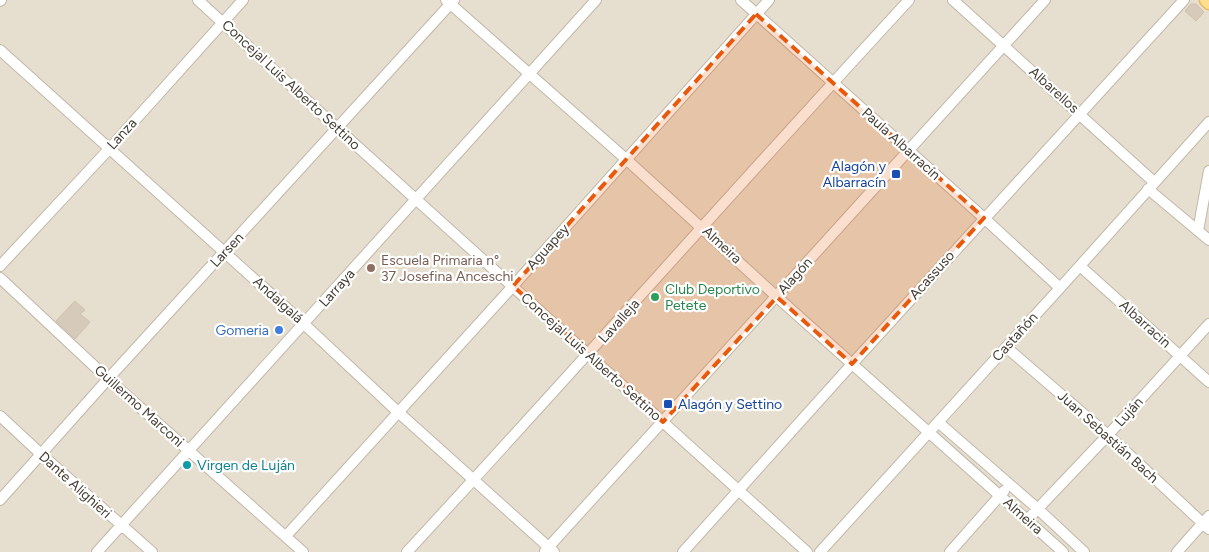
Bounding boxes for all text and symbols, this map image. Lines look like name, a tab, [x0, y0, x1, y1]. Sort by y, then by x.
street label: Concejal Luis Alberto Settino	[218, 16, 364, 154]
street label: Albarellos	[1026, 63, 1082, 117]
street label: Paula Albarracín	[858, 104, 944, 184]
street label: Lanza	[104, 115, 140, 153]
place label: Alagón y Albarracín	[823, 158, 887, 191]
marker: Alagón y Albarracín	[890, 168, 902, 180]
street label: Aguapey	[523, 220, 573, 273]
street label: Almeira	[699, 223, 745, 267]
street label: Larsen	[207, 229, 247, 271]
street label: Acassuso	[906, 247, 958, 303]
place label: Escuela Primaria n° 37 Josefina Anceschi	[381, 252, 514, 285]
street label: Alagón	[774, 254, 816, 298]
marker: Escuela Primaria n° 37 Josefina Anceschi	[365, 262, 377, 274]
street label: Larraya	[316, 265, 358, 311]
street label: Andalgalá	[250, 273, 306, 327]
place label: Club Deportivo Petete	[665, 281, 760, 314]
street label: Concejal Luis Alberto Settino	[517, 289, 665, 425]
marker: Club Deportivo Petete	[649, 291, 661, 303]
street label: Lavalleja	[595, 296, 643, 346]
street label: Albarracin	[1116, 297, 1174, 352]
street label: Castañón	[989, 309, 1041, 365]
place label: Gomeria	[216, 322, 269, 339]
marker: Gomeria	[273, 324, 285, 336]
street label: Guillermo Marconi	[91, 361, 187, 451]
street label: Juan Sebastián Bach	[1054, 387, 1162, 487]
street label: Luján	[1111, 394, 1147, 430]
place label: Alagón y Settino	[678, 396, 782, 413]
marker: Alagón y Settino	[662, 398, 674, 410]
street label: Dante Alighieri	[35, 448, 115, 522]
place label: Virgen de Luján	[197, 457, 295, 474]
marker: Virgen de Luján	[181, 459, 193, 471]
street label: Almeira	[1000, 494, 1046, 538]

